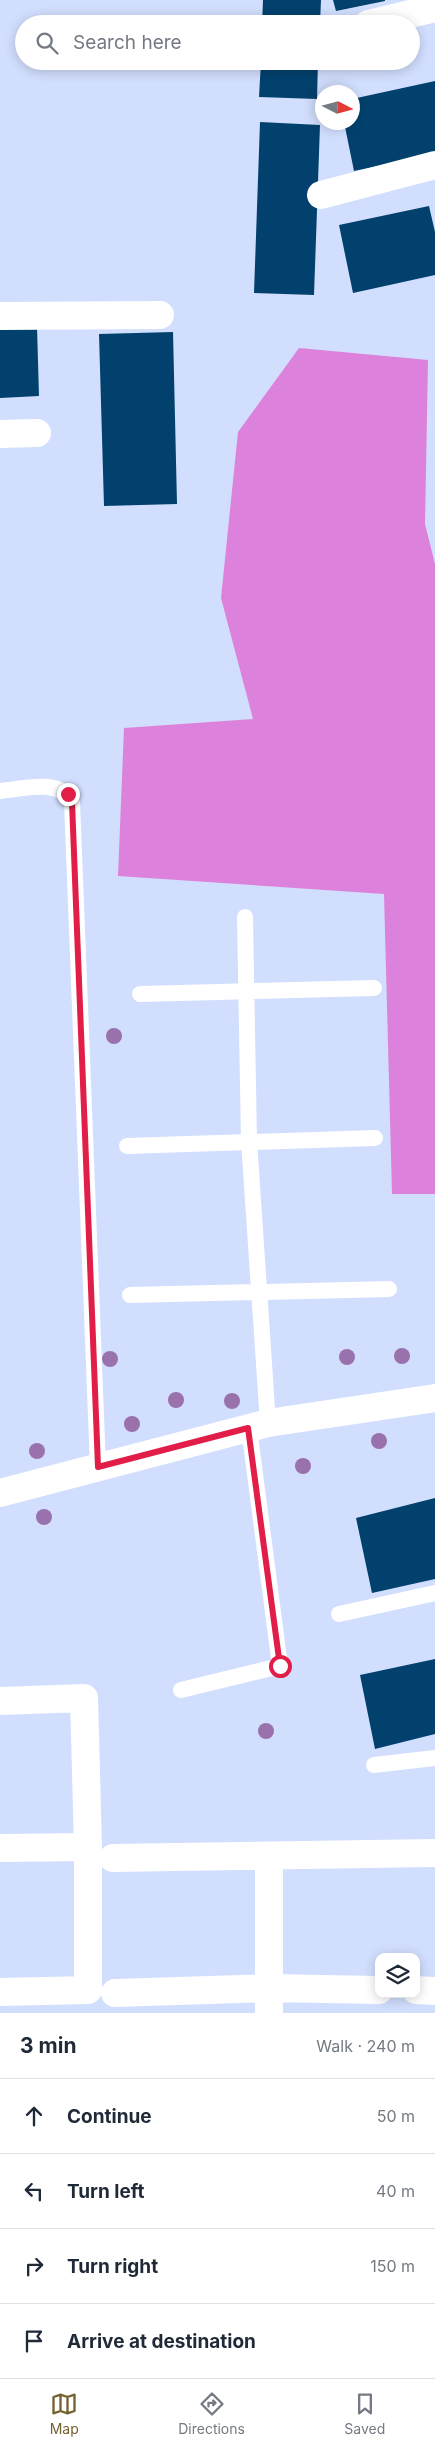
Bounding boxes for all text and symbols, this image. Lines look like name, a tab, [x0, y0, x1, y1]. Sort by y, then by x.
search box	[15, 15, 420, 70]
icon: search	[33, 29, 61, 57]
text: Search here	[73, 31, 182, 54]
north arrow	[315, 85, 360, 130]
route end	[57, 783, 80, 806]
route start	[269, 1655, 292, 1678]
map controls	[375, 1953, 420, 1998]
button: layers	[375, 1953, 420, 1998]
text: 3 min	[20, 2033, 76, 2058]
text: Walk · 240 m	[316, 2036, 415, 2056]
icon: ahead	[20, 2102, 48, 2130]
text: Continue	[67, 2105, 152, 2128]
text: 50 m	[377, 2106, 415, 2126]
icon: left	[20, 2177, 48, 2205]
text: Turn left	[67, 2180, 145, 2203]
text: 40 m	[376, 2181, 415, 2201]
icon: right	[20, 2252, 48, 2280]
text: Turn right	[67, 2255, 158, 2278]
text: 150 m	[370, 2256, 415, 2276]
icon: arrive	[20, 2327, 48, 2355]
text: Arrive at destination	[67, 2330, 256, 2353]
tab: Map	[50, 2390, 79, 2437]
tab: Directions	[178, 2390, 245, 2437]
tab: Saved	[344, 2390, 385, 2437]

